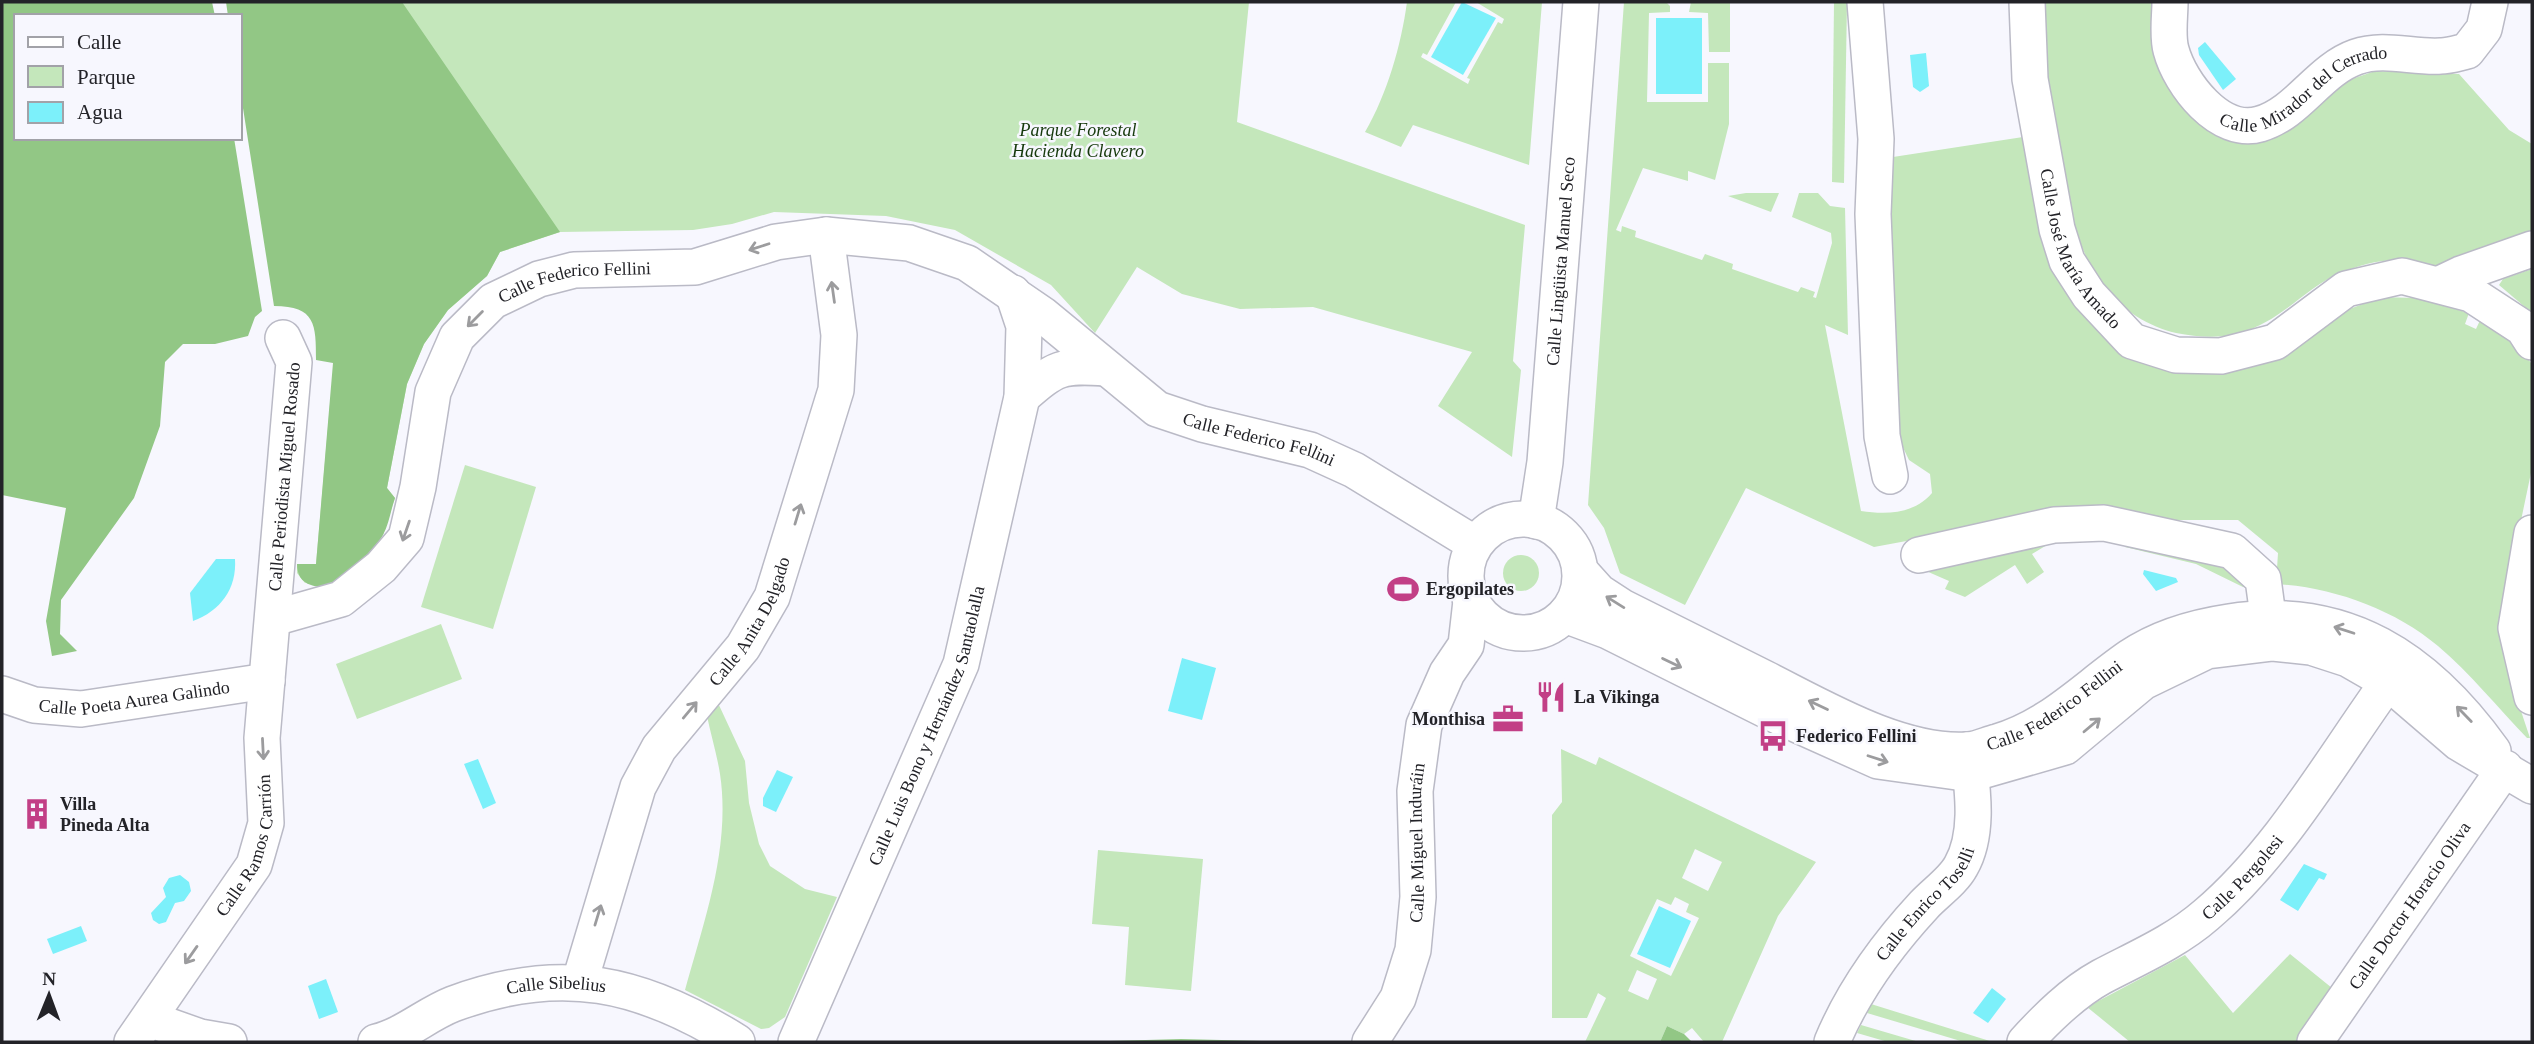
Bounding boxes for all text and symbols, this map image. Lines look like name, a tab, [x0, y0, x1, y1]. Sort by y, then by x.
legend	[14, 14, 242, 140]
text: Calle	[77, 30, 121, 54]
street label: Calle Mirador del Cerrado	[2216, 43, 2387, 136]
text: Parque	[77, 65, 135, 89]
text: Agua	[77, 100, 123, 124]
park label: Parque Forestal Hacienda Clavero	[1011, 120, 1144, 161]
street label: Calle Lingüista Manuel Seco	[1543, 156, 1579, 367]
street label: Calle José María Amado	[2036, 167, 2125, 333]
one-way arrow	[749, 242, 771, 254]
street label: Calle Federico Fellini	[495, 258, 651, 307]
one-way arrow	[826, 281, 839, 304]
one-way arrow	[466, 310, 483, 327]
street label: Calle Periodista Miguel Rosado	[265, 361, 304, 592]
street label: Calle Federico Fellini	[1180, 408, 1338, 470]
one-way arrow	[792, 503, 805, 525]
one-way arrow	[399, 520, 411, 541]
street label: Calle Anita Delgado	[705, 554, 794, 690]
sports icon: Ergopilates	[1386, 572, 1420, 606]
place label: Ergopilates	[1426, 579, 1514, 599]
street label: Calle Luis Bono y Hernández Santaolalla	[864, 584, 989, 869]
one-way arrow	[1606, 595, 1626, 609]
one-way arrow	[2333, 623, 2355, 635]
street label: Calle Federico Fellini	[1984, 656, 2126, 755]
one-way arrow	[1661, 657, 1682, 671]
street label: Calle Poeta Aurea Galindo	[38, 677, 231, 719]
restaurant icon: La Vikinga	[1534, 680, 1568, 714]
place label: La Vikinga	[1574, 687, 1660, 707]
one-way arrow	[1808, 698, 1829, 711]
one-way arrow	[683, 702, 698, 720]
office icon: Monthisa	[1491, 702, 1525, 736]
one-way arrow	[2455, 706, 2472, 723]
place label: Monthisa	[1412, 709, 1485, 729]
one-way arrow	[2082, 717, 2100, 733]
bus stop icon: Federico Fellini	[1756, 719, 1790, 753]
place label: Federico Fellini	[1796, 726, 1916, 746]
one-way arrow	[257, 737, 270, 760]
one-way arrow	[1866, 754, 1888, 766]
street label: Calle Miguel Induráin	[1405, 762, 1429, 924]
street label: Calle Ramos Carrión	[212, 774, 277, 920]
place label: Villa Pineda Alta	[60, 794, 150, 835]
building icon: Villa Pineda Alta	[20, 797, 54, 831]
street label: Calle Doctor Horacio Oliva	[2345, 818, 2475, 993]
street label: Calle Pergolesi	[2198, 831, 2287, 924]
street label: Calle Enrico Toselli	[1872, 845, 1978, 965]
one-way arrow	[592, 904, 605, 926]
one-way arrow	[184, 945, 198, 964]
north arrow	[14, 960, 84, 1030]
text: N	[42, 968, 57, 989]
street label: Calle Sibelius	[504, 973, 608, 998]

